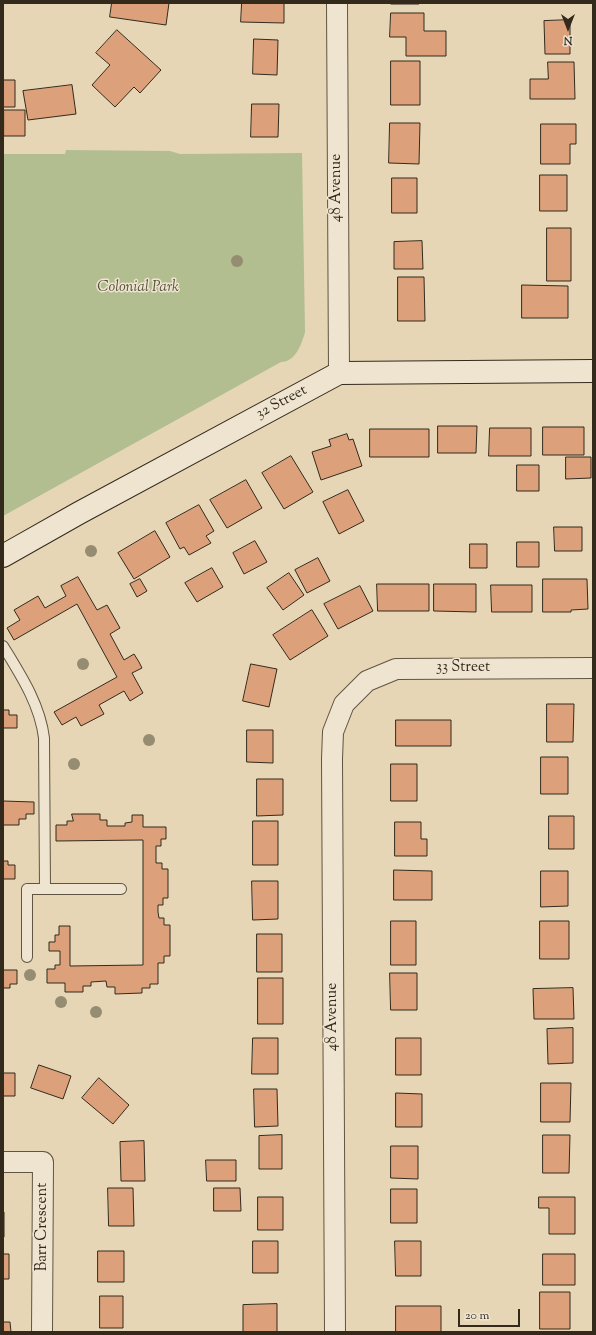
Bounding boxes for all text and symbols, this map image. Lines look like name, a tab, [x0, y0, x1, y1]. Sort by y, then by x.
north arrow	[548, 8, 588, 48]
text: N	[564, 32, 572, 48]
street label: 48 Avenue	[328, 154, 346, 222]
park label: Colonial Park	[97, 279, 179, 297]
street label: 32 Street	[253, 382, 311, 424]
street label: 33 Street	[436, 659, 490, 677]
street label: 48 Avenue	[324, 983, 342, 1051]
street label: Barr Crescent	[34, 1183, 52, 1271]
scale bar	[460, 1301, 522, 1327]
text: 20 m	[465, 1307, 489, 1325]

